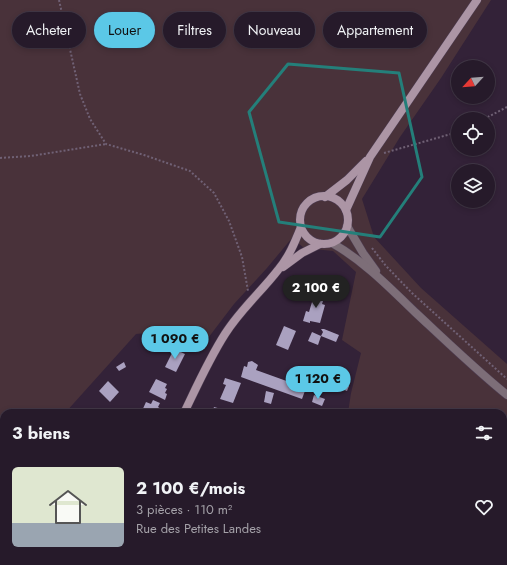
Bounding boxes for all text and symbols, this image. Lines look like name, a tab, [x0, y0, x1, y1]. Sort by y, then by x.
chip: Acheter	[12, 12, 86, 48]
chip: Louer	[94, 12, 155, 48]
chip: Filtres	[163, 12, 226, 48]
chip: Nouveau	[234, 12, 315, 48]
chip: Appartement	[323, 12, 427, 48]
north arrow	[451, 60, 495, 104]
map controls	[451, 60, 495, 208]
button: locate	[451, 112, 495, 156]
button: layers	[451, 164, 495, 208]
pin: 2 100 €	[279, 275, 353, 309]
text: 2 100 €	[292, 278, 340, 297]
pin: 1 090 €	[138, 326, 212, 360]
text: 1 090 €	[151, 329, 199, 348]
pin: 1 120 €	[281, 366, 355, 400]
text: 1 120 €	[295, 369, 341, 388]
text: 3 biens	[12, 421, 70, 445]
icon: filters	[473, 422, 495, 444]
text: 2 100 €/mois	[136, 476, 245, 500]
icon: home	[44, 483, 92, 531]
icon: heart	[473, 496, 495, 518]
text: 3 pièces · 110 m²	[136, 500, 232, 519]
text: Rue des Petites Landes	[136, 519, 261, 538]

